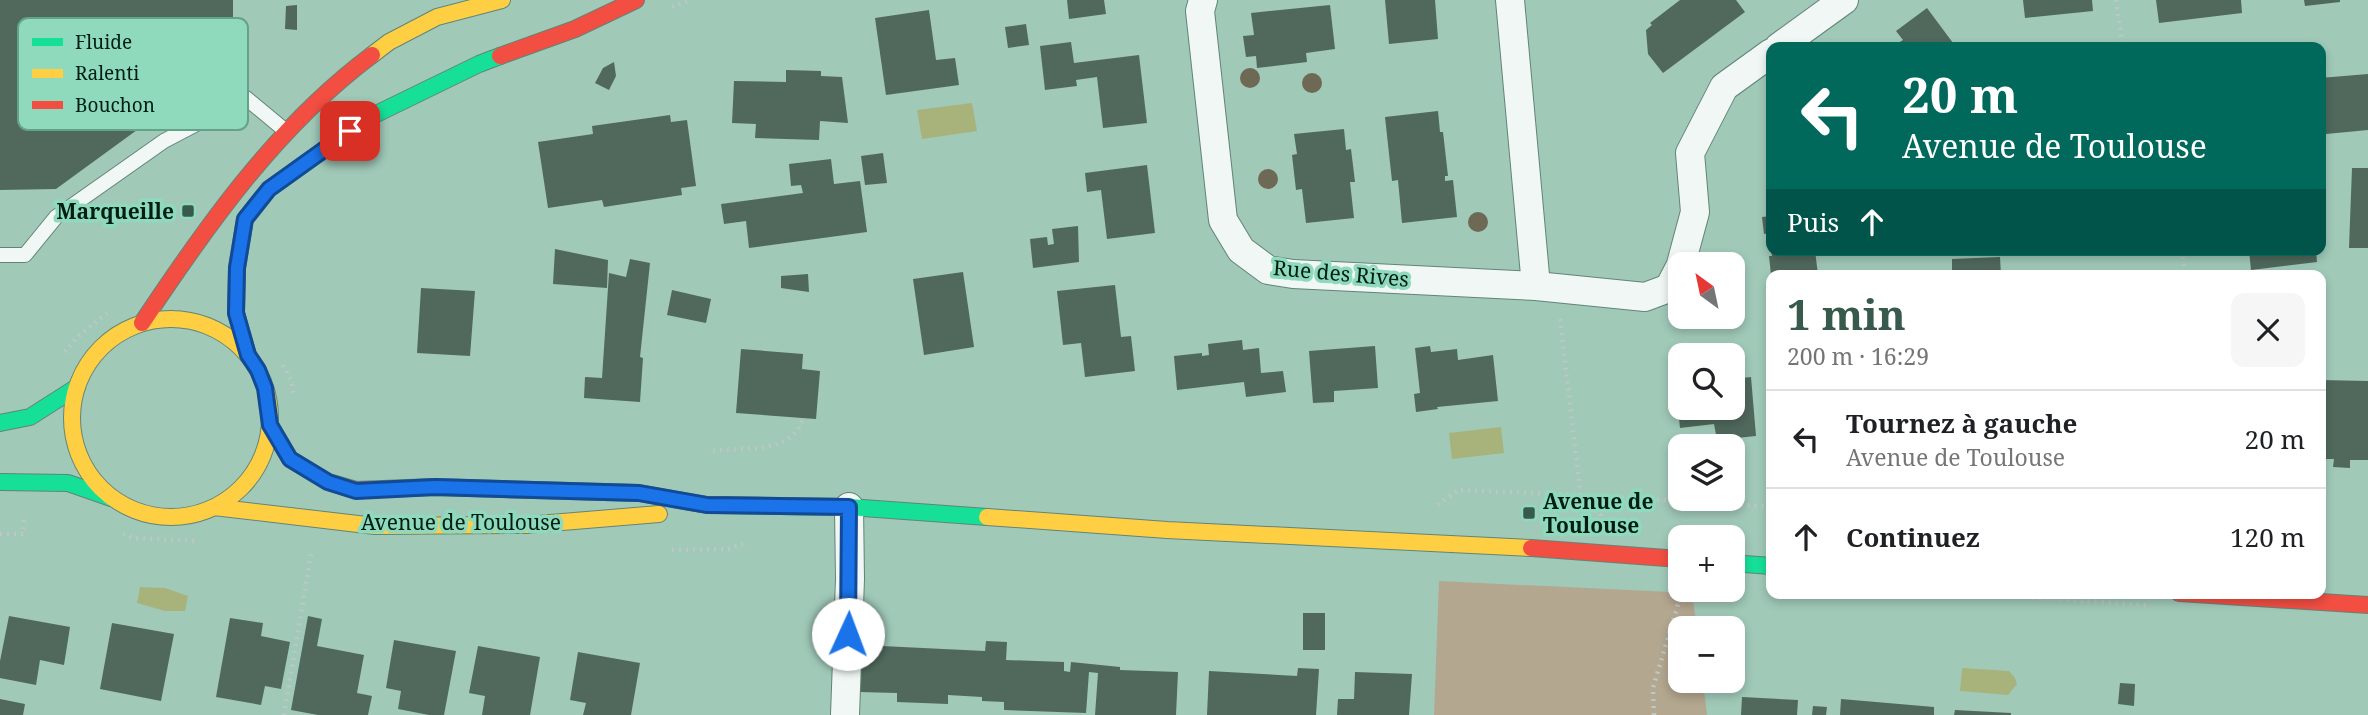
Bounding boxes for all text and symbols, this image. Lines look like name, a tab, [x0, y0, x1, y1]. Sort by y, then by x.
legend	[18, 18, 248, 130]
text: Fluide	[75, 29, 132, 55]
text: Ralenti	[75, 60, 139, 86]
text: 20 m	[1902, 61, 2018, 127]
icon: left	[1787, 70, 1878, 161]
text: Bouchon	[75, 92, 155, 118]
pin	[320, 101, 380, 161]
icon: arrive	[331, 112, 369, 150]
text: Avenue de Toulouse	[1902, 124, 2207, 167]
place label: Marqueille	[57, 197, 174, 225]
marker: Marqueille	[180, 203, 196, 219]
icon: ahead	[1853, 203, 1891, 241]
text: Puis	[1787, 204, 1839, 240]
north arrow	[1668, 252, 1745, 329]
map controls	[1668, 252, 1745, 693]
street label: Rue des Rives	[1272, 253, 1410, 293]
text: 1 min	[1787, 285, 1906, 342]
button: close	[2231, 293, 2305, 367]
text: 200 m · 16:29	[1787, 340, 1929, 372]
button: search	[1668, 343, 1745, 420]
text: Tournez à gauche	[1846, 405, 2077, 441]
icon: left	[1787, 420, 1825, 458]
text: 20 m	[2245, 421, 2305, 457]
button: layers	[1668, 434, 1745, 511]
text: Avenue de Toulouse	[1846, 441, 2065, 473]
place label: Avenue de Toulouse	[1543, 487, 1653, 539]
marker: Avenue de Toulouse	[1521, 505, 1537, 521]
street label: Avenue de Toulouse	[361, 508, 561, 536]
icon: ahead	[1787, 518, 1825, 556]
text: Continuez	[1846, 519, 1980, 555]
text: 120 m	[2230, 519, 2305, 555]
button: +	[1668, 525, 1745, 602]
position arrow	[811, 597, 885, 671]
button: −	[1668, 616, 1745, 693]

